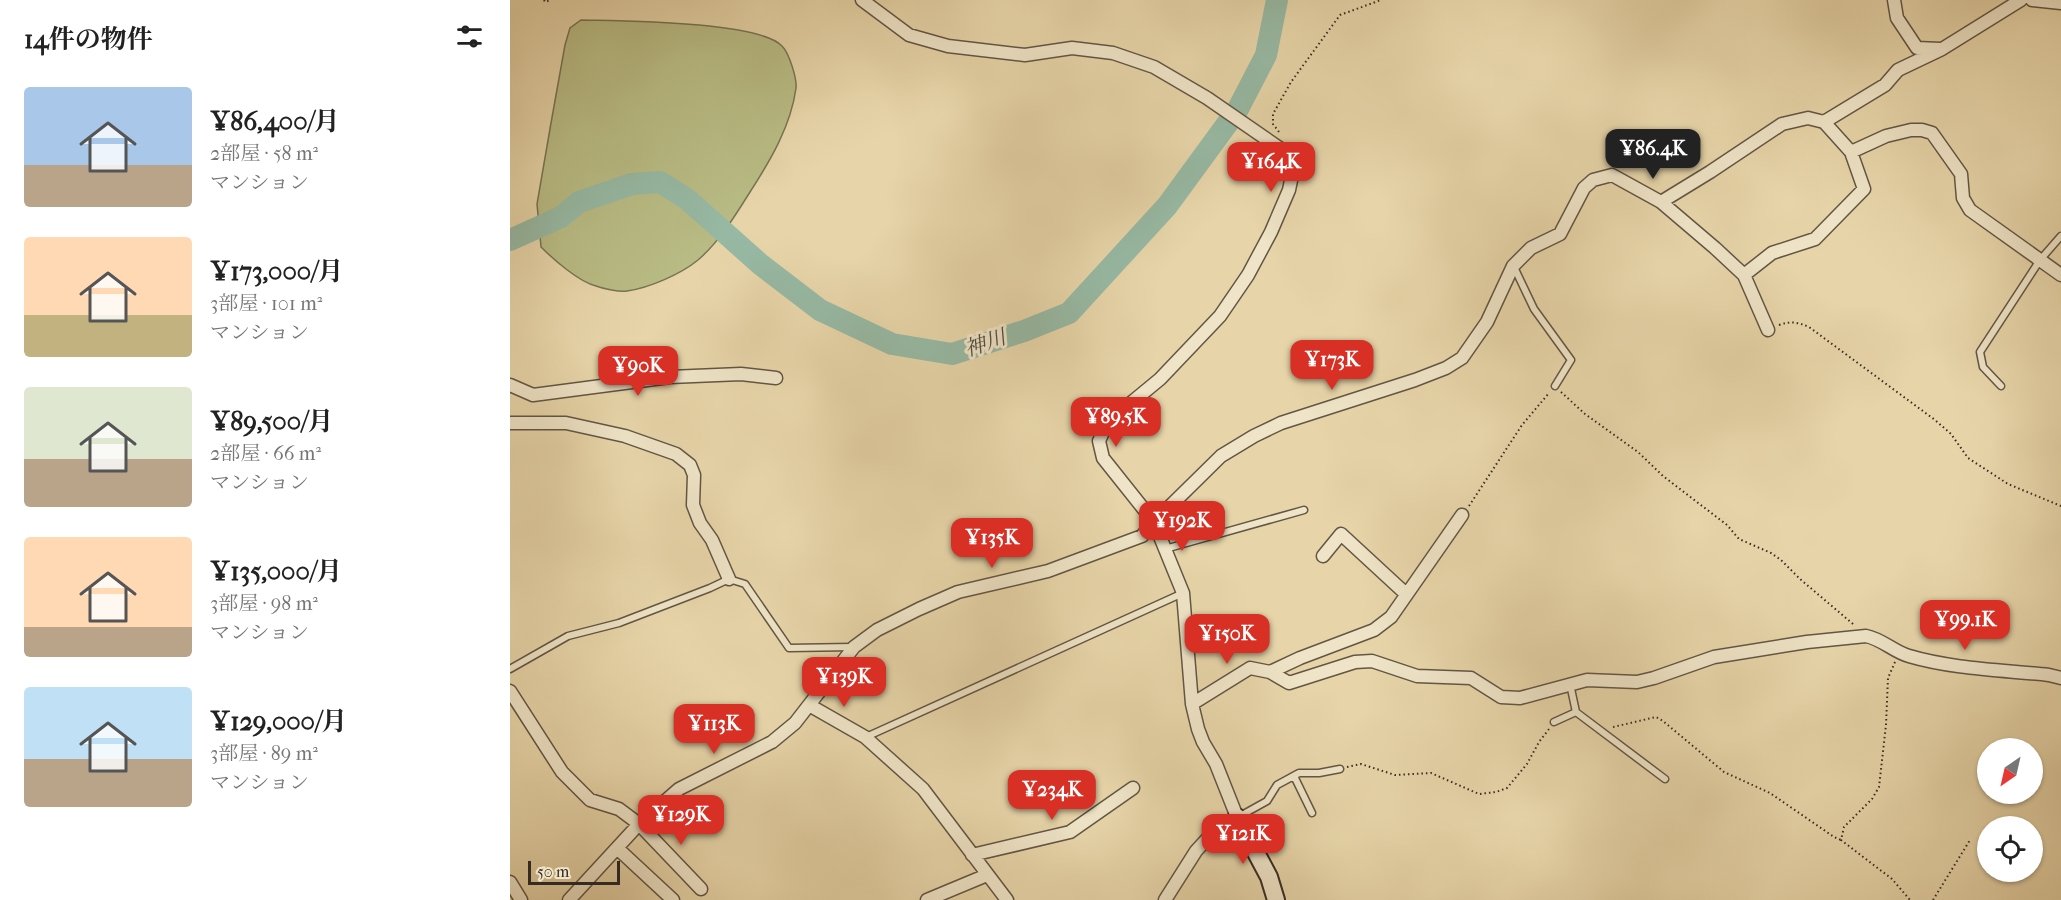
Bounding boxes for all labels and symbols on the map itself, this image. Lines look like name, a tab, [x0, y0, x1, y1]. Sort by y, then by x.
pin: ¥86.4K	[1604, 129, 1702, 180]
pin: ¥164K	[1229, 142, 1313, 193]
water label: 神川	[961, 324, 1011, 361]
pin: ¥173K	[1290, 340, 1374, 391]
pin: ¥90K	[602, 346, 674, 397]
pin: ¥89.5K	[1067, 397, 1165, 448]
pin: ¥192K	[1140, 501, 1224, 552]
pin: ¥135K	[950, 518, 1034, 569]
pin: ¥99.1K	[1916, 600, 2014, 651]
pin: ¥150K	[1185, 614, 1269, 665]
pin: ¥139K	[802, 657, 886, 708]
pin: ¥113K	[672, 704, 756, 755]
north arrow	[1977, 738, 2043, 804]
pin: ¥234K	[1010, 770, 1094, 821]
pin: ¥129K	[639, 795, 723, 846]
pin: ¥121K	[1201, 814, 1285, 865]
scale bar	[528, 858, 620, 886]

